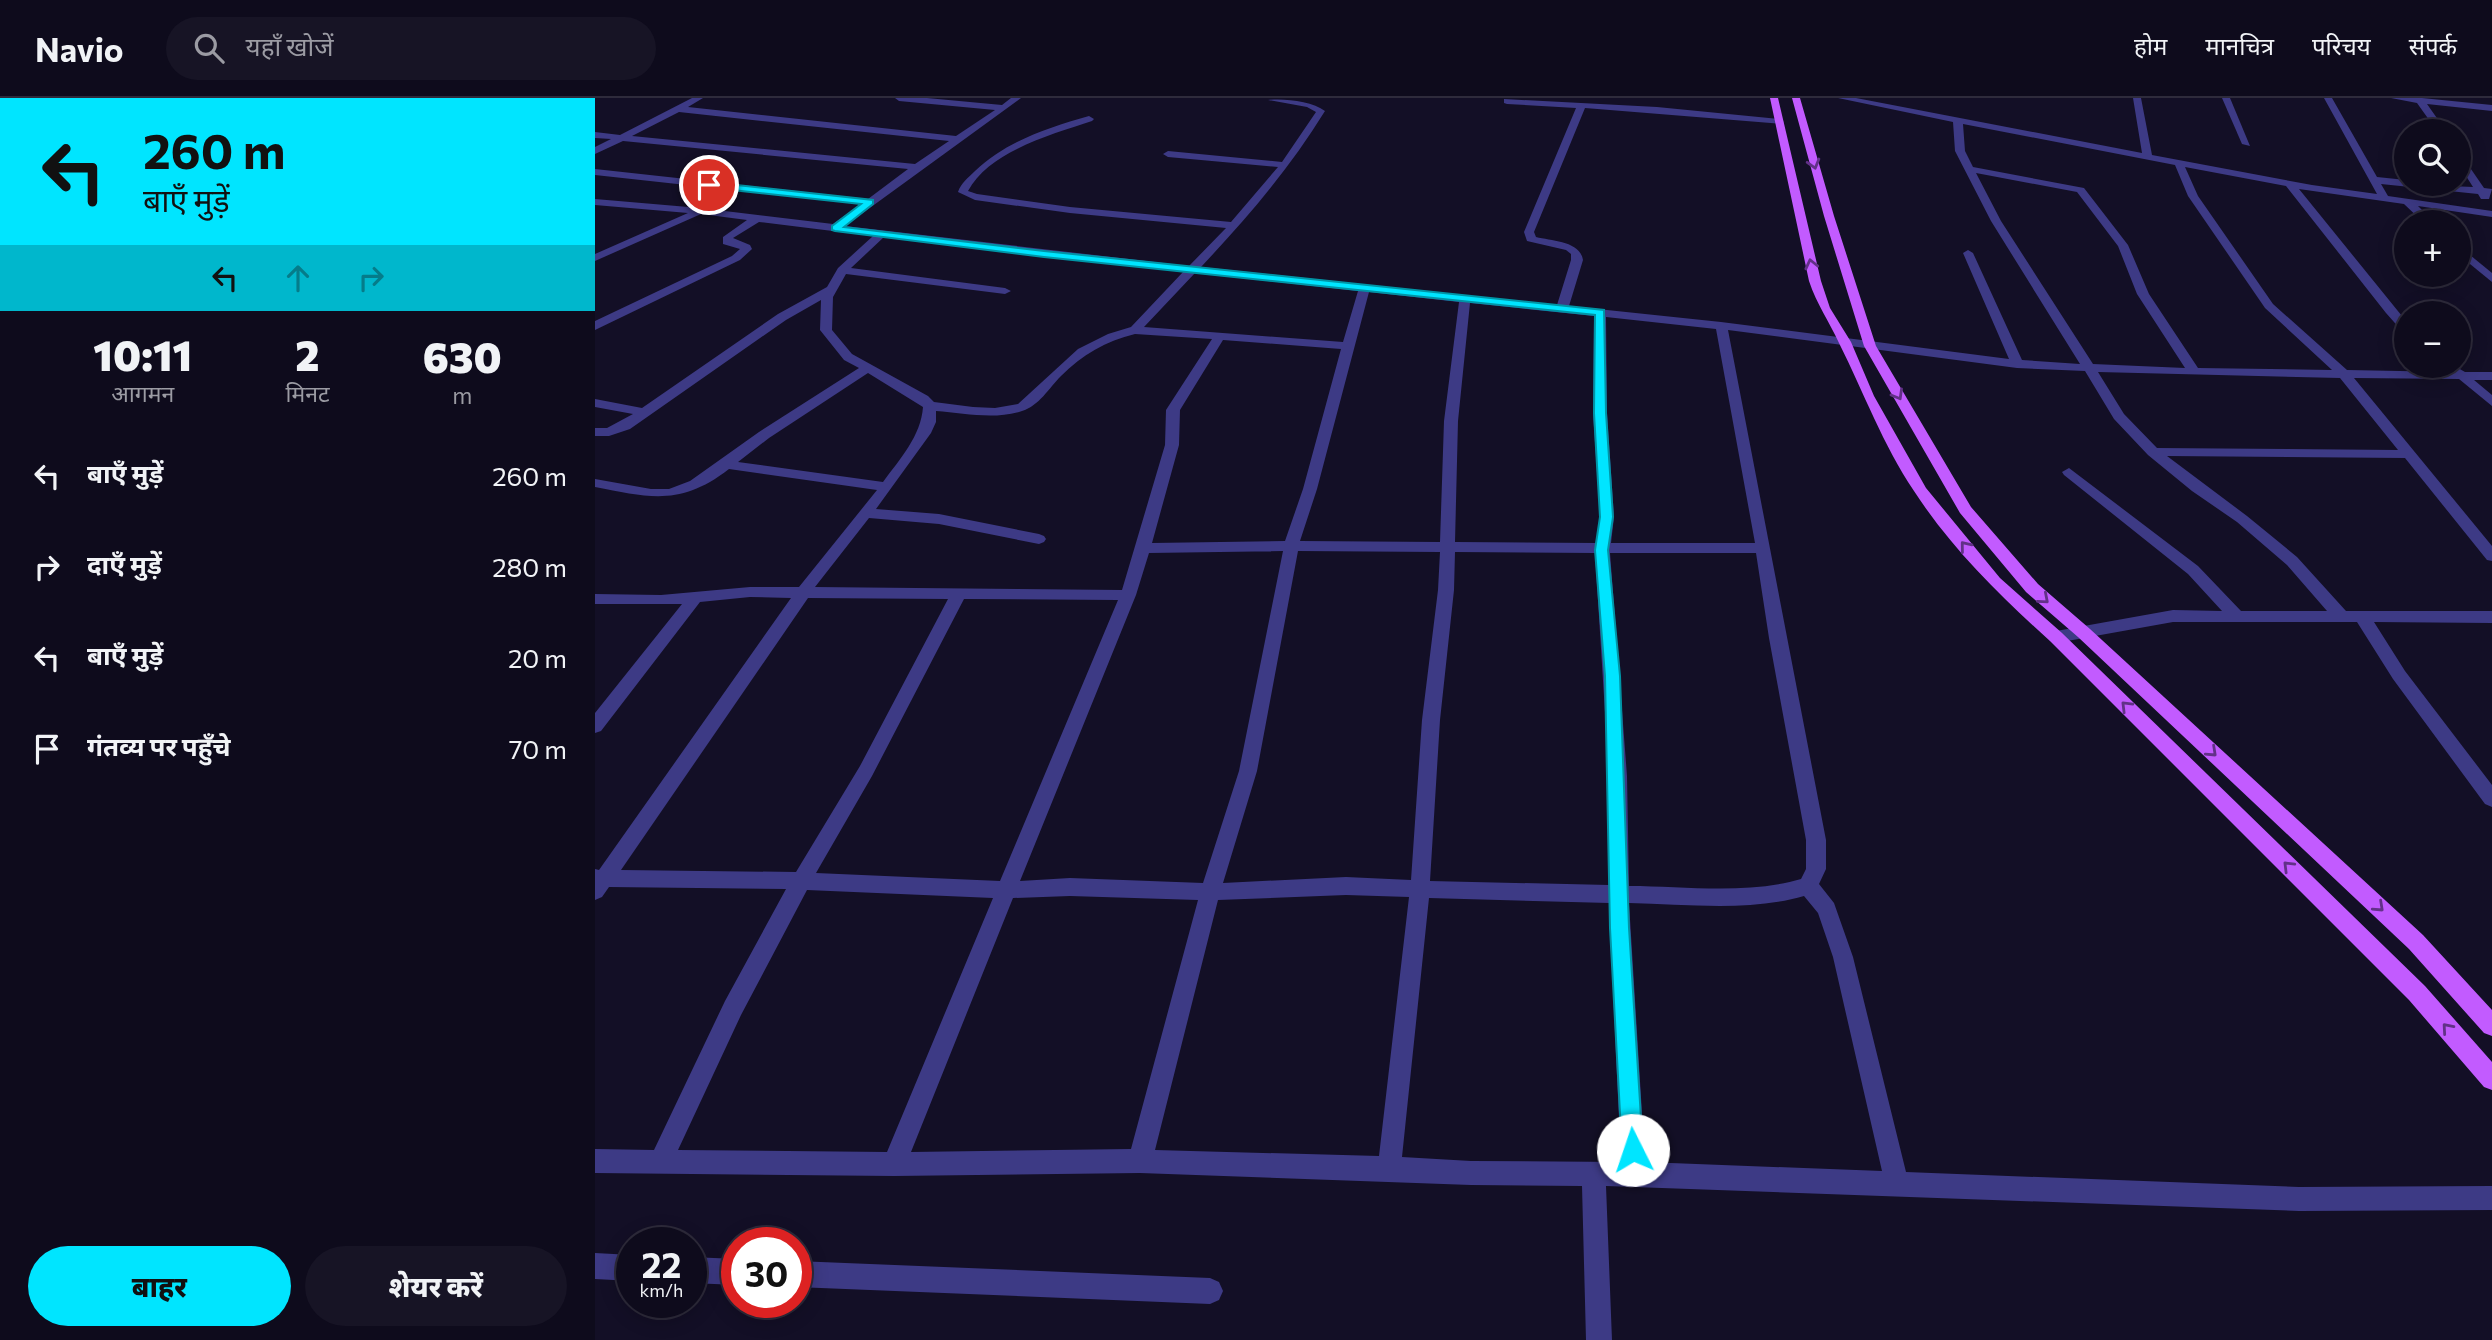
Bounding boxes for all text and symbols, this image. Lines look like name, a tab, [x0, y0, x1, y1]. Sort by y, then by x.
search box	[166, 17, 656, 80]
text: Navio	[35, 28, 124, 69]
icon: search	[190, 29, 228, 67]
text: यहाँ खोजें	[246, 30, 333, 61]
text: होम	[2134, 31, 2167, 60]
text: मानचित्र	[2205, 31, 2274, 60]
text: परिचय	[2312, 31, 2371, 60]
text: संपर्क	[2409, 31, 2457, 60]
text: 260 m	[143, 119, 285, 179]
map controls	[2394, 119, 2471, 378]
button: search	[2394, 119, 2471, 196]
icon: left	[28, 126, 119, 217]
pin	[679, 155, 739, 215]
one-way arrow	[1806, 158, 1820, 170]
icon: arrive	[690, 166, 728, 204]
text: बाएँ मुड़ें	[143, 179, 230, 219]
button: +	[2394, 210, 2471, 287]
one-way arrow	[1805, 258, 1819, 270]
icon: left	[206, 259, 244, 297]
icon: ahead	[279, 259, 317, 297]
icon: right	[352, 259, 390, 297]
button: −	[2394, 301, 2471, 378]
text: 10:11	[93, 328, 192, 380]
text: 2	[295, 328, 320, 380]
text: 630	[423, 330, 502, 382]
text: आगमन	[111, 379, 174, 407]
text: मिनट	[285, 379, 330, 407]
text: m	[452, 381, 472, 409]
one-way arrow	[1890, 388, 1903, 401]
icon: left	[28, 457, 66, 495]
text: बाएँ मुड़ें	[87, 457, 163, 488]
text: 260 m	[492, 460, 567, 491]
one-way arrow	[1960, 541, 1973, 553]
icon: right	[28, 548, 66, 586]
text: दाएँ मुड़ें	[87, 548, 162, 579]
text: 280 m	[492, 551, 567, 582]
one-way arrow	[2036, 591, 2049, 603]
icon: left	[28, 639, 66, 677]
text: बाएँ मुड़ें	[87, 639, 163, 670]
text: 20 m	[508, 642, 567, 673]
one-way arrow	[2121, 701, 2134, 714]
icon: arrive	[28, 730, 66, 768]
text: गंतव्य पर पहुँचे	[87, 730, 231, 761]
text: 70 m	[509, 733, 567, 764]
one-way arrow	[2204, 744, 2217, 756]
one-way arrow	[2283, 861, 2296, 874]
one-way arrow	[2371, 899, 2384, 911]
one-way arrow	[2443, 1023, 2455, 1036]
position arrow	[1596, 1113, 1670, 1187]
speed limit sign: 30	[721, 1227, 812, 1318]
text: 22	[642, 1242, 681, 1285]
button: बाहर	[28, 1246, 291, 1326]
button: शेयर करें	[305, 1246, 567, 1326]
text: km/h	[640, 1279, 683, 1301]

